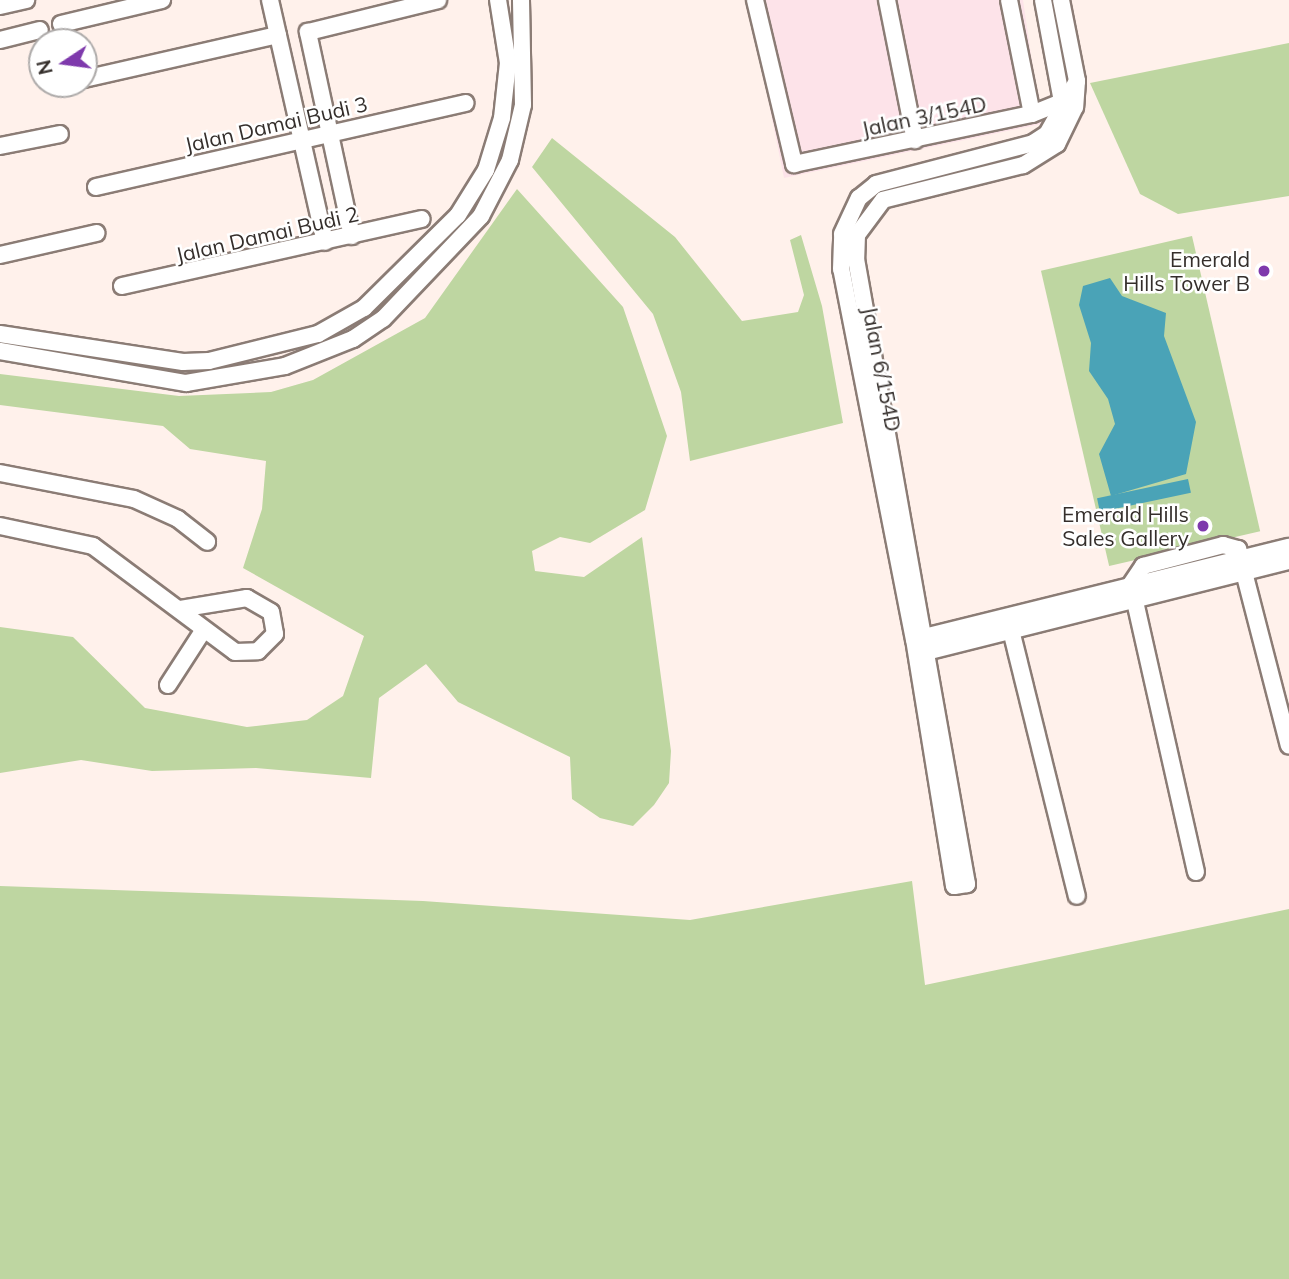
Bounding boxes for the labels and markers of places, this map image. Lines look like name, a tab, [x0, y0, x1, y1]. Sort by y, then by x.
place label: Emerald Hills Tower B	[1123, 246, 1250, 296]
marker: Emerald Hills Tower B	[1256, 263, 1272, 279]
place label: Emerald Hills Sales Gallery	[1062, 501, 1189, 551]
marker: Emerald Hills Sales Gallery	[1195, 518, 1211, 534]

